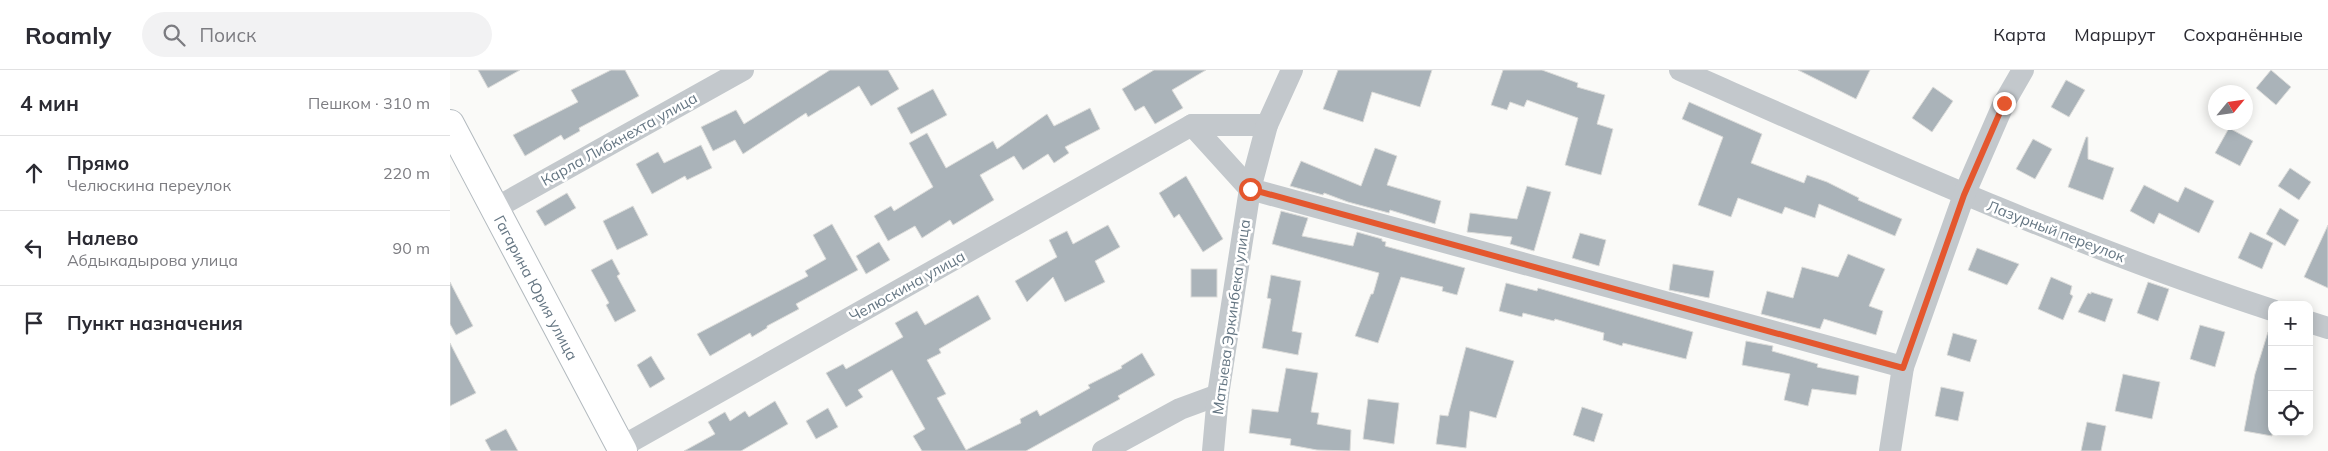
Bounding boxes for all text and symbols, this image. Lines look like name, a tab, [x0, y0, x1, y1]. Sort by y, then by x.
search box	[142, 12, 492, 57]
text: Roamly	[25, 20, 112, 50]
icon: search	[160, 21, 188, 49]
text: Поиск	[200, 23, 256, 47]
text: Карта	[1993, 23, 2046, 46]
text: Маршрут	[2074, 23, 2155, 46]
text: Сохранённые	[2183, 23, 2303, 46]
north arrow	[2208, 85, 2253, 130]
street label: Карла Либкнехта улица	[537, 88, 701, 190]
text: 4 мин	[20, 90, 79, 116]
route end	[1993, 92, 2016, 115]
text: Пешком · 310 m	[308, 93, 430, 113]
text: Прямо	[67, 151, 129, 175]
icon: ahead	[20, 159, 48, 187]
text: 220 m	[383, 163, 430, 183]
text: Челюскина переулок	[67, 175, 231, 195]
route start	[1239, 178, 1262, 201]
street label: Лазурный переулок	[1984, 196, 2129, 266]
street label: Гагарина Юрия улица	[490, 212, 583, 363]
street label: Матыева Эркинбека улица	[1208, 218, 1254, 416]
text: Налево	[67, 226, 139, 250]
icon: left	[20, 234, 48, 262]
text: 90 m	[393, 238, 430, 258]
street label: Челюскина улица	[846, 246, 968, 326]
text: Абдыкадырова улица	[67, 250, 238, 270]
map controls	[2268, 301, 2313, 436]
button: +	[2268, 301, 2313, 346]
icon: arrive	[20, 309, 48, 337]
text: Пункт назначения	[67, 311, 243, 335]
button: −	[2268, 346, 2313, 391]
button: locate	[2268, 391, 2313, 436]

